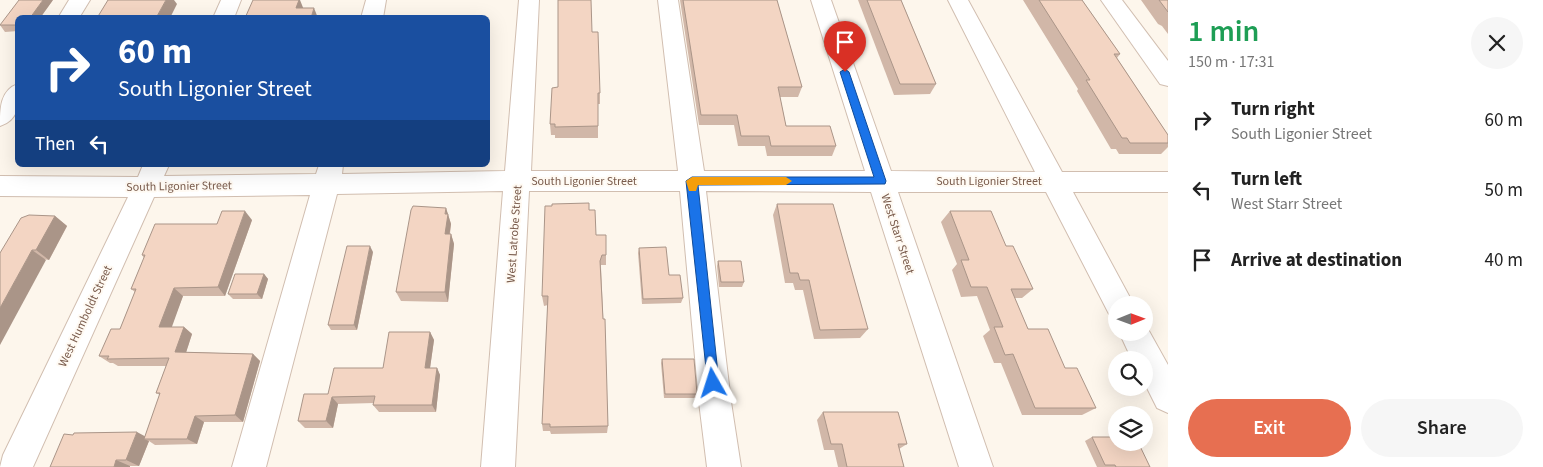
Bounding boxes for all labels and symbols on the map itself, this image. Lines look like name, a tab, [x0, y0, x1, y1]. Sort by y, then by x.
pin	[824, 21, 866, 72]
street label: South Ligonier Street	[531, 173, 637, 190]
street label: South Ligonier Street	[936, 173, 1042, 190]
street label: South Ligonier Street	[126, 177, 232, 196]
street label: West Latrobe Street	[503, 185, 526, 284]
street label: West Starr Street	[877, 192, 918, 276]
street label: West Humboldt Street	[54, 263, 116, 370]
north arrow	[1108, 296, 1152, 341]
position arrow	[686, 356, 738, 408]

